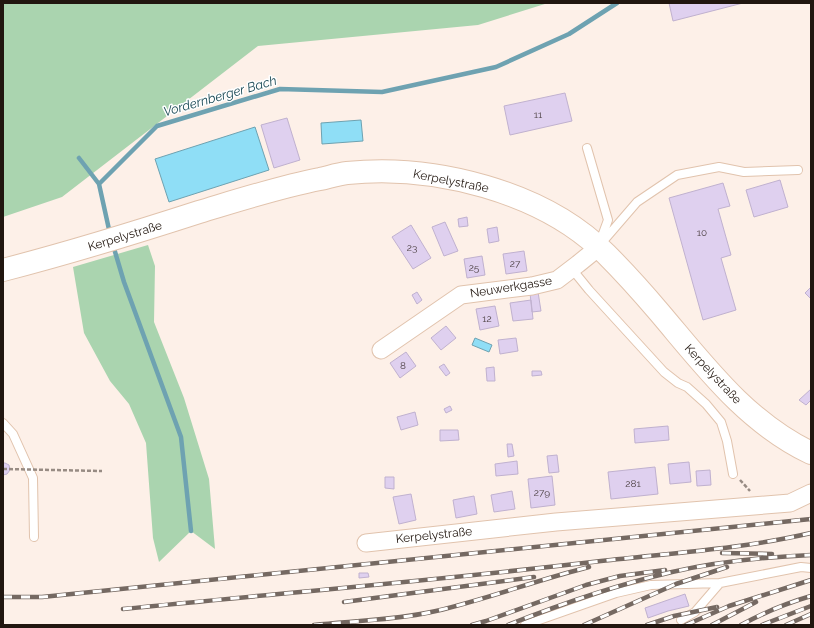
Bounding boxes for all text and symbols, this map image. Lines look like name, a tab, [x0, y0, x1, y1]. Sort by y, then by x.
water label: Vordernberger Bach	[162, 73, 278, 119]
house number: 11	[534, 109, 543, 120]
street label: Kerpelystraße	[412, 167, 490, 195]
street label: Kerpelystraße	[86, 218, 164, 254]
house number: 10	[697, 227, 707, 238]
house number: 23	[407, 242, 417, 253]
house number: 27	[510, 258, 521, 269]
house number: 25	[469, 262, 480, 273]
street label: Neuwerkgasse	[469, 274, 553, 300]
house number: 12	[482, 313, 492, 324]
street label: Kerpelystraße	[682, 341, 744, 407]
house number: 8	[400, 360, 406, 371]
house number: 281	[625, 478, 641, 489]
house number: 279	[534, 487, 550, 498]
street label: Kerpelystraße	[395, 524, 473, 546]

